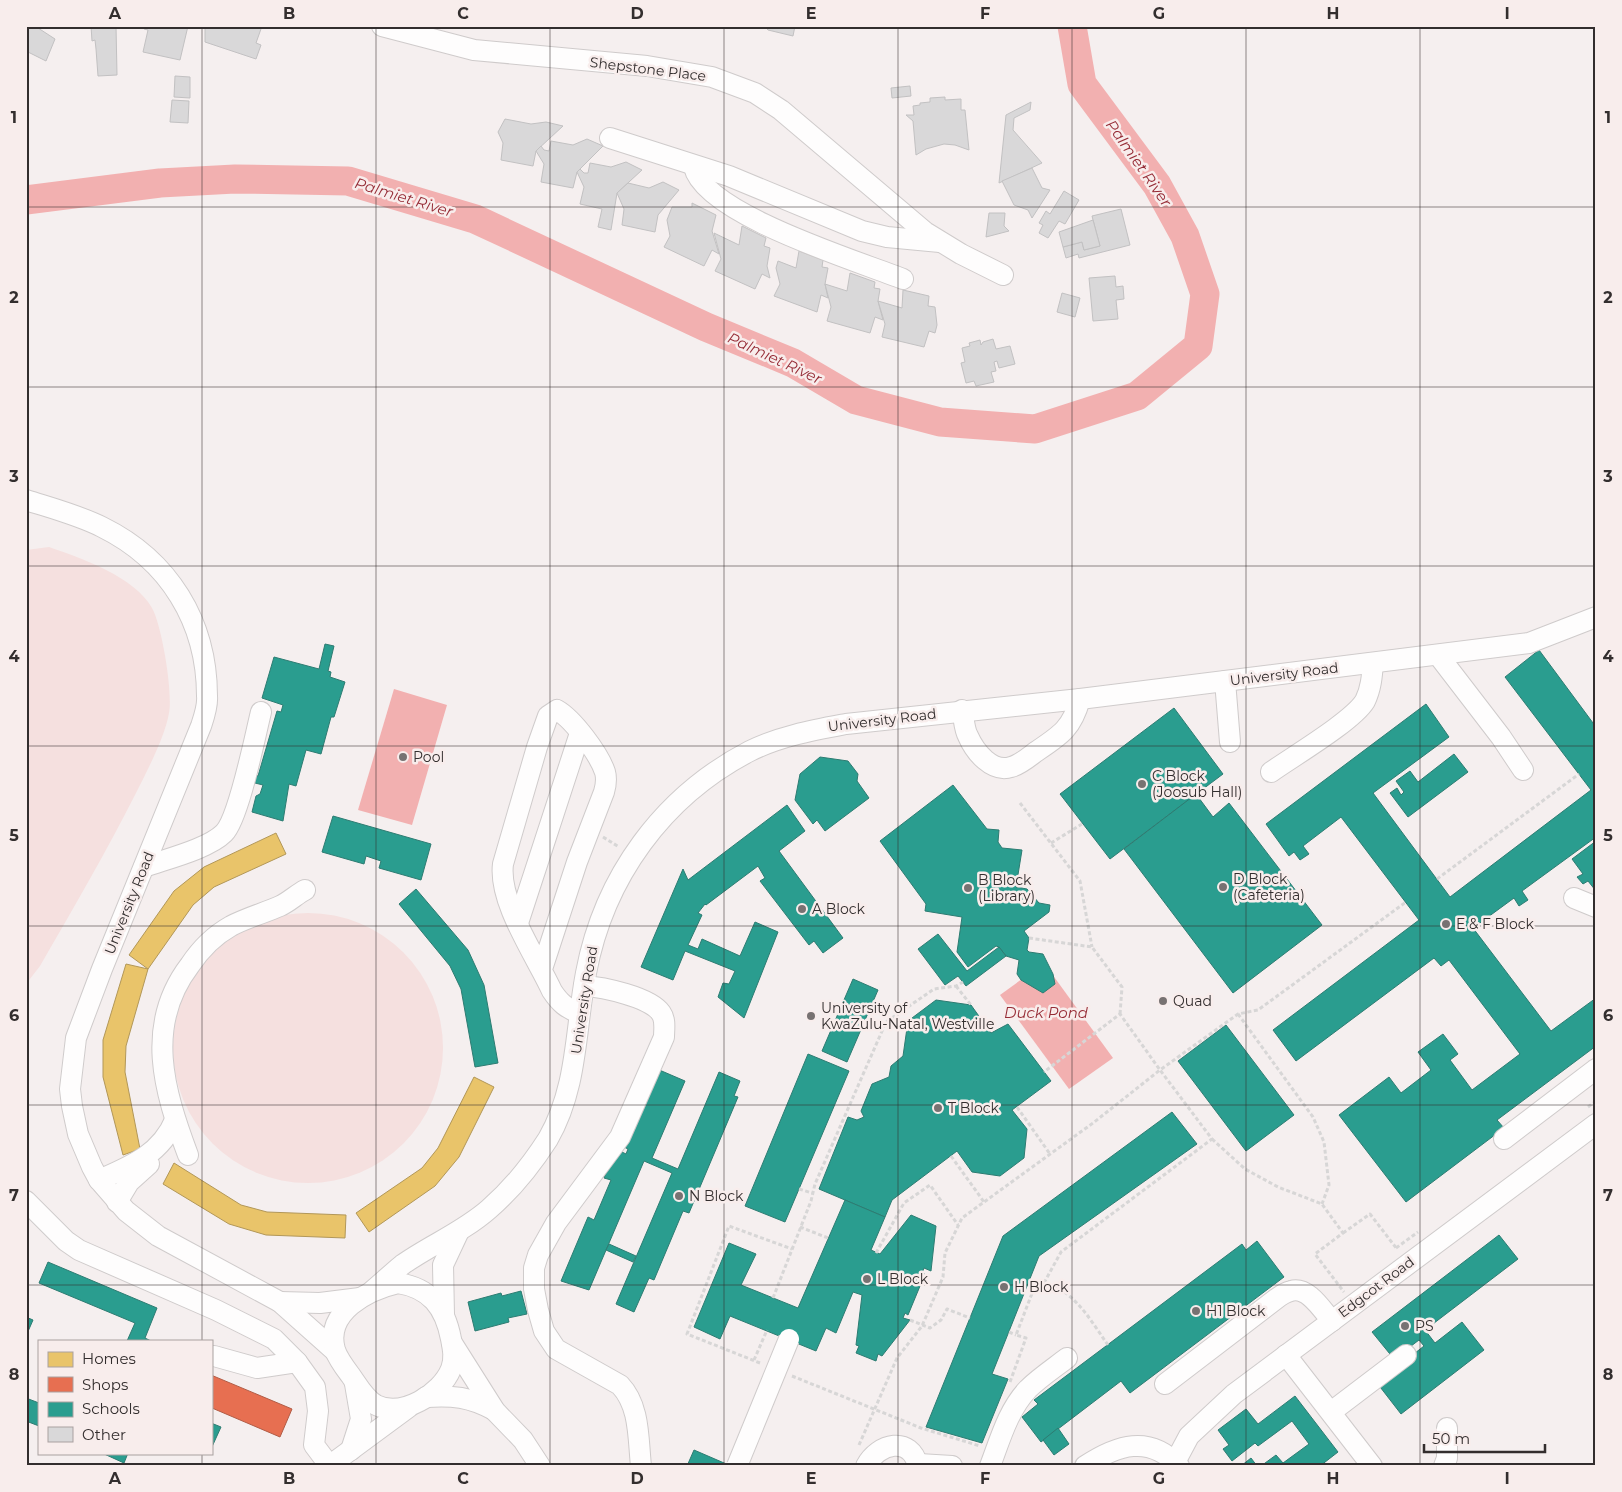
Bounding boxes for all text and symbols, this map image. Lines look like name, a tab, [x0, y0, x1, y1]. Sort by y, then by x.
text: A	[108, 4, 122, 23]
text: B	[283, 4, 295, 23]
text: C	[457, 4, 469, 23]
text: D	[630, 4, 644, 23]
text: E	[806, 4, 816, 23]
text: F	[980, 4, 990, 23]
text: G	[1153, 4, 1165, 23]
text: H	[1327, 4, 1339, 23]
text: I	[1504, 4, 1510, 23]
street label: Shepstone Place	[589, 53, 707, 85]
text: 1	[11, 108, 17, 127]
text: 1	[1605, 108, 1611, 127]
water label: Palmiet River	[1102, 116, 1177, 211]
water label: Palmiet River	[353, 173, 456, 221]
text: 2	[9, 288, 19, 307]
text: 2	[1603, 288, 1613, 307]
water label: Palmiet River	[725, 328, 826, 389]
text: 3	[8, 467, 19, 486]
text: 3	[1602, 467, 1613, 486]
text: 4	[8, 647, 20, 666]
text: 4	[1602, 647, 1614, 666]
street label: University Road	[1229, 658, 1339, 690]
street label: University Road	[827, 704, 937, 736]
place label: Pool	[413, 748, 444, 766]
marker: Pool	[397, 751, 409, 763]
place label: C Block (Joosub Hall)	[1152, 767, 1242, 801]
marker: C Block (Joosub Hall)	[1136, 778, 1148, 790]
text: 5	[9, 826, 19, 845]
text: 5	[1603, 826, 1613, 845]
street label: University Road	[100, 849, 158, 957]
place label: D Block (Cafeteria)	[1233, 870, 1305, 904]
place label: B Block (Library)	[978, 871, 1035, 905]
marker: D Block (Cafeteria)	[1217, 881, 1229, 893]
marker: B Block (Library)	[962, 882, 974, 894]
place label: A Block	[812, 900, 866, 918]
marker: A Block	[796, 903, 808, 915]
place label: E & F Block	[1456, 915, 1534, 933]
marker: E & F Block	[1440, 918, 1452, 930]
street label: University Road	[567, 945, 601, 1055]
place label: Quad	[1173, 992, 1212, 1010]
marker: Quad	[1157, 995, 1169, 1007]
place label: University of KwaZulu-Natal, Westville	[821, 999, 994, 1033]
water label: Duck Pond	[1004, 1003, 1089, 1022]
text: 6	[9, 1006, 19, 1025]
text: 6	[1603, 1006, 1613, 1025]
marker: University of KwaZulu-Natal, Westville	[805, 1010, 817, 1022]
place label: T Block	[948, 1099, 1000, 1117]
marker: T Block	[932, 1102, 944, 1114]
text: 7	[9, 1186, 19, 1205]
text: 7	[1603, 1186, 1613, 1205]
place label: N Block	[689, 1187, 744, 1205]
marker: N Block	[673, 1190, 685, 1202]
street label: Edgcot Road	[1334, 1252, 1418, 1322]
place label: L Block	[877, 1270, 929, 1288]
marker: L Block	[861, 1273, 873, 1285]
place label: H Block	[1014, 1278, 1069, 1296]
marker: H Block	[998, 1281, 1010, 1293]
place label: H1 Block	[1206, 1302, 1266, 1320]
marker: H1 Block	[1190, 1305, 1202, 1317]
place label: PS	[1415, 1317, 1434, 1335]
marker: PS	[1399, 1320, 1411, 1332]
legend	[38, 1340, 212, 1454]
text: Homes	[82, 1349, 136, 1368]
text: 8	[9, 1365, 19, 1384]
text: 8	[1603, 1365, 1613, 1384]
text: Shops	[82, 1375, 128, 1394]
text: Schools	[82, 1399, 140, 1418]
scale bar	[1424, 1422, 1546, 1454]
text: Other	[82, 1425, 126, 1444]
text: 50 m	[1432, 1429, 1470, 1448]
text: A	[108, 1469, 122, 1488]
text: B	[283, 1469, 295, 1488]
text: C	[457, 1469, 469, 1488]
text: D	[630, 1469, 644, 1488]
text: E	[806, 1469, 816, 1488]
text: F	[980, 1469, 990, 1488]
text: G	[1153, 1469, 1165, 1488]
text: H	[1327, 1469, 1339, 1488]
text: I	[1504, 1469, 1510, 1488]

